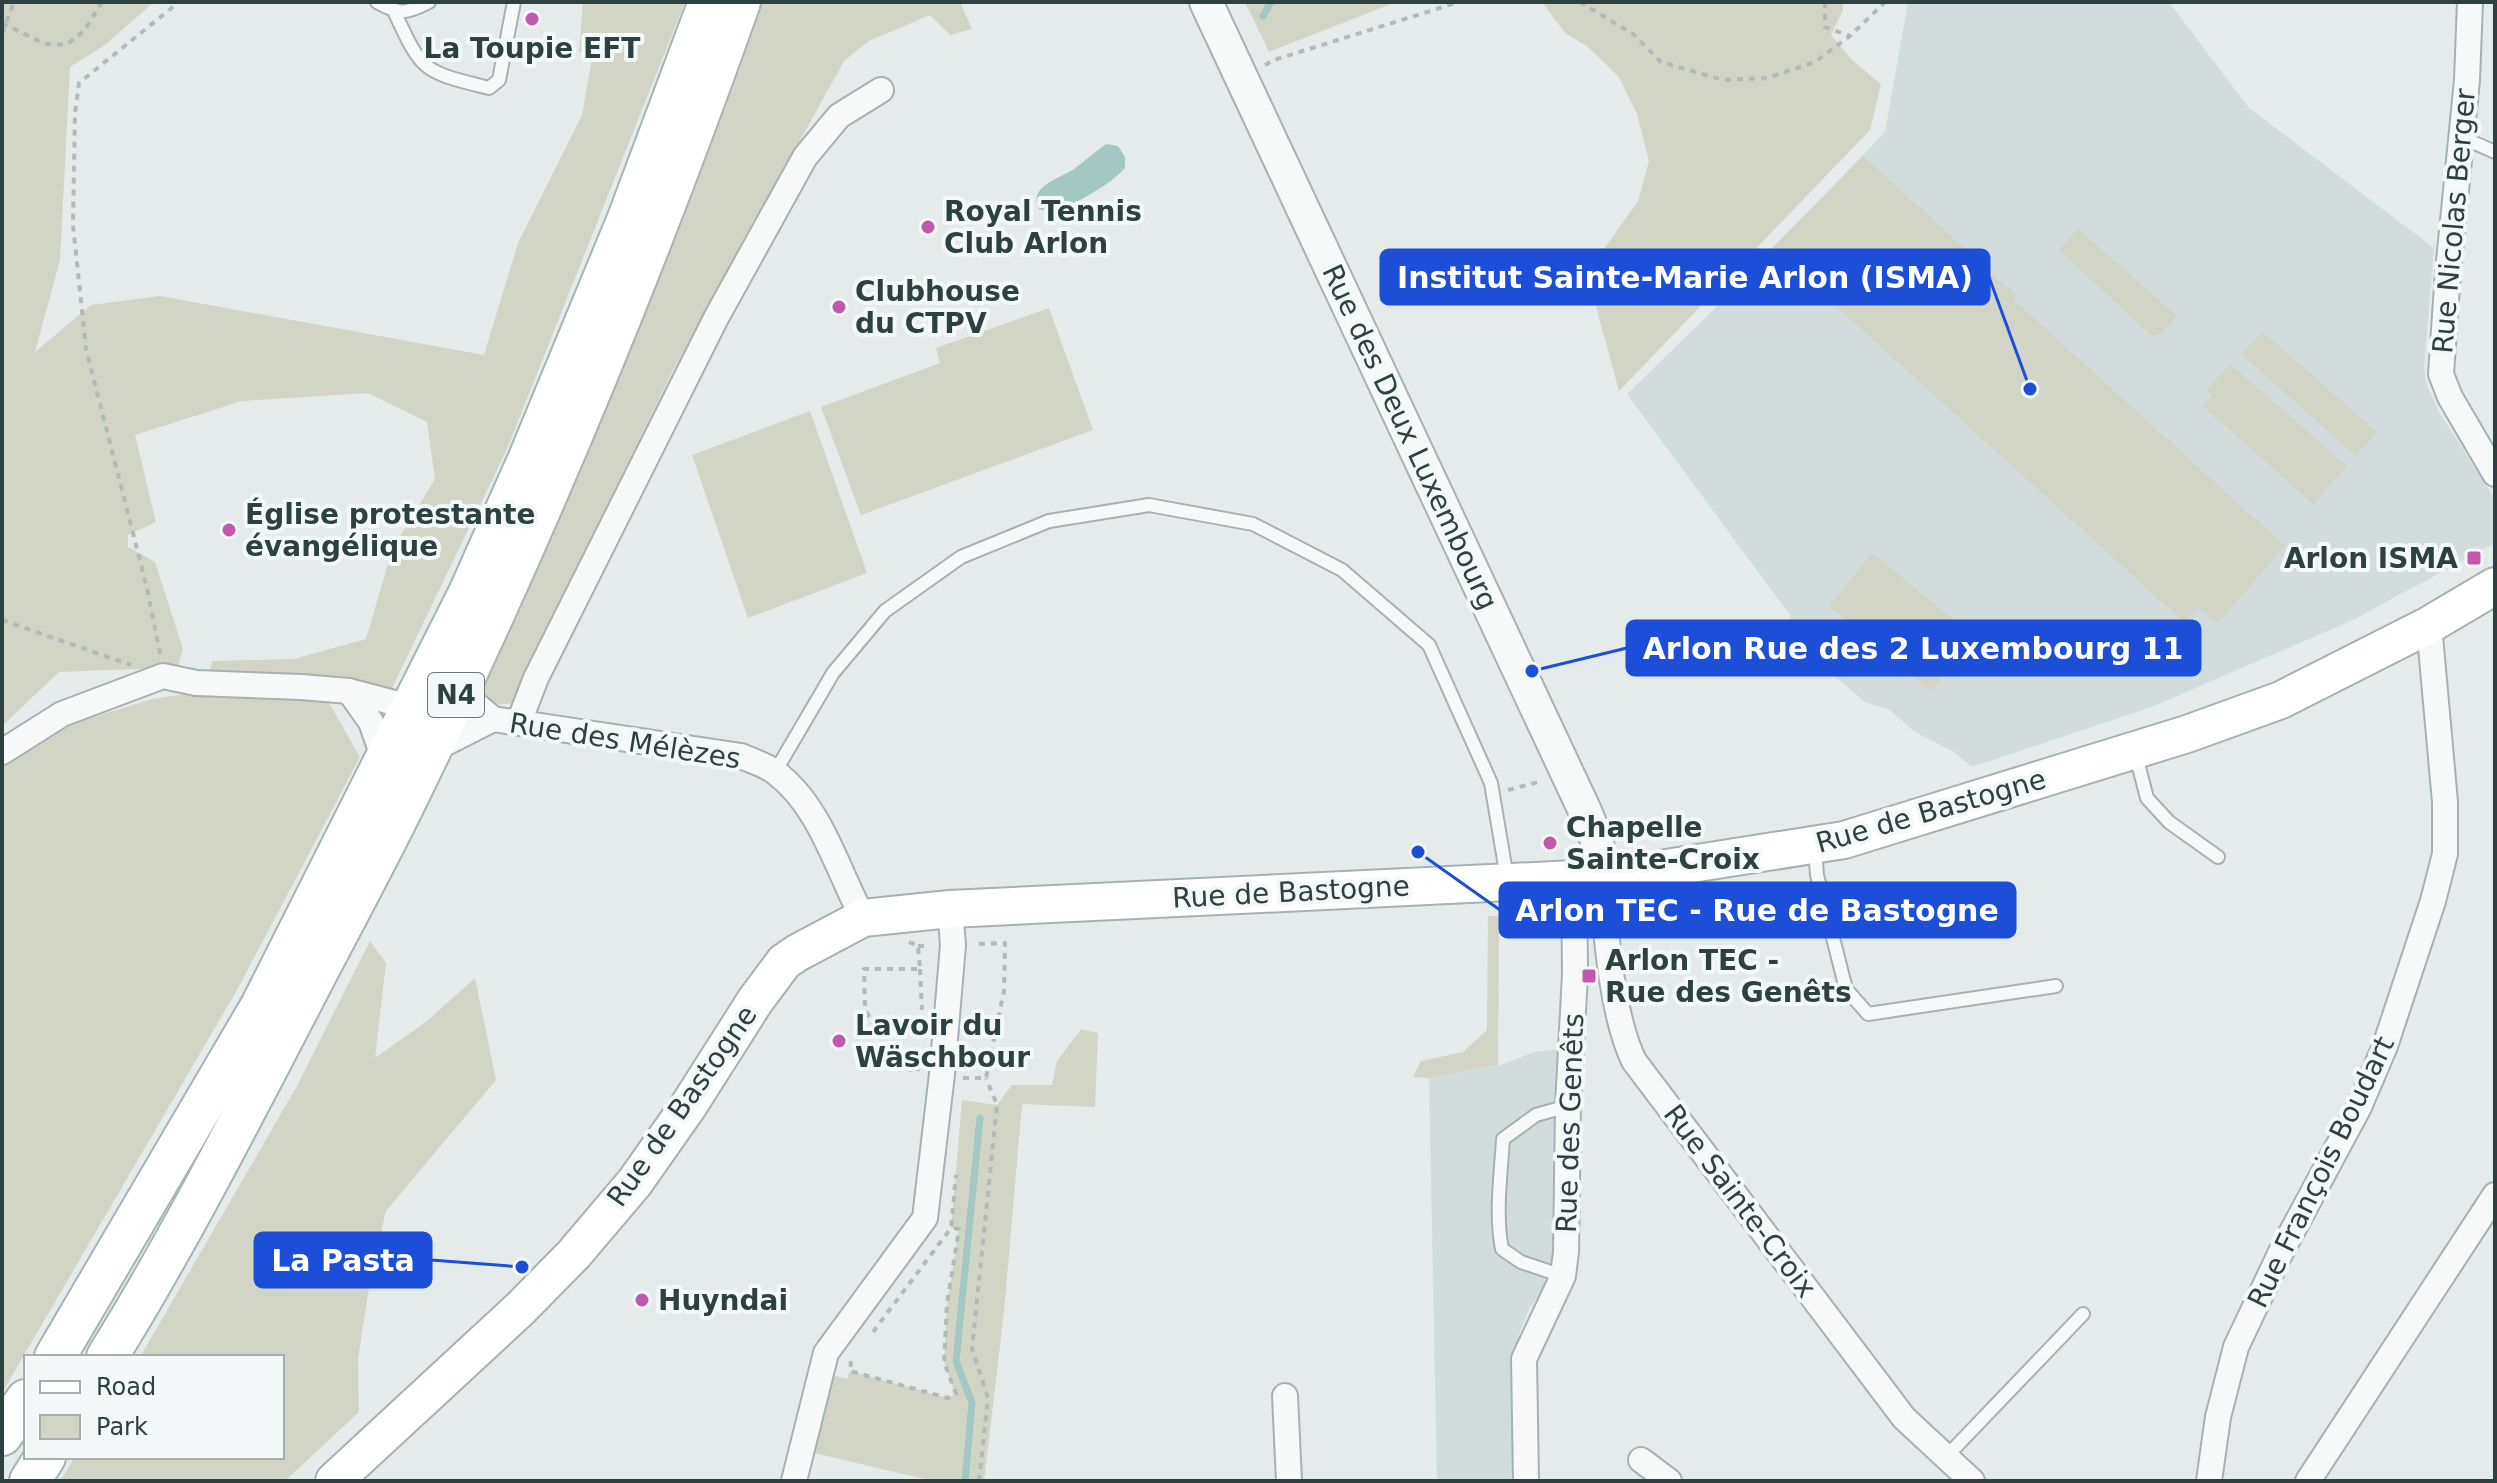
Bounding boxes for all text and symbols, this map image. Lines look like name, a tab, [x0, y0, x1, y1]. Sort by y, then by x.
marker: La Toupie EFT	[523, 10, 541, 28]
place label: La Toupie EFT	[424, 32, 640, 65]
street label: Rue Nicolas Berger	[2426, 87, 2482, 355]
place label: Royal Tennis Club Arlon	[944, 195, 1142, 260]
marker: Royal Tennis Club Arlon	[919, 218, 937, 236]
callout: Institut Sainte-Marie Arlon (ISMA)	[1381, 250, 1989, 304]
street label: Rue des Deux Luxembourg	[1315, 259, 1505, 615]
text: Institut Sainte-Marie Arlon (ISMA)	[1397, 260, 1973, 295]
place label: Clubhouse du CTPV	[855, 275, 1020, 340]
marker: Clubhouse du CTPV	[830, 298, 848, 316]
place label: Église protestante évangélique	[245, 497, 536, 563]
marker: Église protestante évangélique	[220, 521, 238, 539]
place label: Arlon ISMA	[2284, 542, 2458, 575]
marker: Arlon ISMA	[2465, 549, 2483, 567]
callout: Arlon Rue des 2 Luxembourg 11	[1627, 621, 2200, 675]
text: Arlon Rue des 2 Luxembourg 11	[1643, 631, 2183, 666]
road number: N4	[428, 673, 484, 717]
street label: Rue des Mélèzes	[507, 706, 743, 776]
street label: Rue de Bastogne	[1812, 762, 2050, 860]
place label: Chapelle Sainte-Croix	[1566, 811, 1760, 876]
marker: Chapelle Sainte-Croix	[1541, 834, 1559, 852]
street label: Rue de Bastogne	[1171, 869, 1411, 915]
callout: Arlon TEC - Rue de Bastogne	[1500, 883, 2015, 937]
text: Arlon TEC - Rue de Bastogne	[1515, 893, 1999, 928]
place label: Arlon TEC - Rue des Genêts	[1605, 944, 1852, 1009]
marker: Arlon TEC - Rue des Genêts	[1580, 967, 1598, 985]
street label: Rue de Bastogne	[600, 999, 764, 1213]
place label: Lavoir du Wäschbour	[855, 1009, 1030, 1074]
street label: Rue des Genêts	[1550, 1012, 1590, 1234]
street label: Rue François Boudart	[2241, 1031, 2401, 1313]
marker: Lavoir du Wäschbour	[830, 1032, 848, 1050]
street label: Rue Sainte-Croix	[1657, 1098, 1823, 1304]
callout: La Pasta	[255, 1233, 431, 1287]
text: La Pasta	[271, 1243, 415, 1278]
place label: Huyndai	[658, 1284, 788, 1317]
marker: Huyndai	[633, 1291, 651, 1309]
legend	[24, 1355, 284, 1459]
text: Road	[96, 1373, 156, 1401]
text: Park	[96, 1413, 148, 1441]

